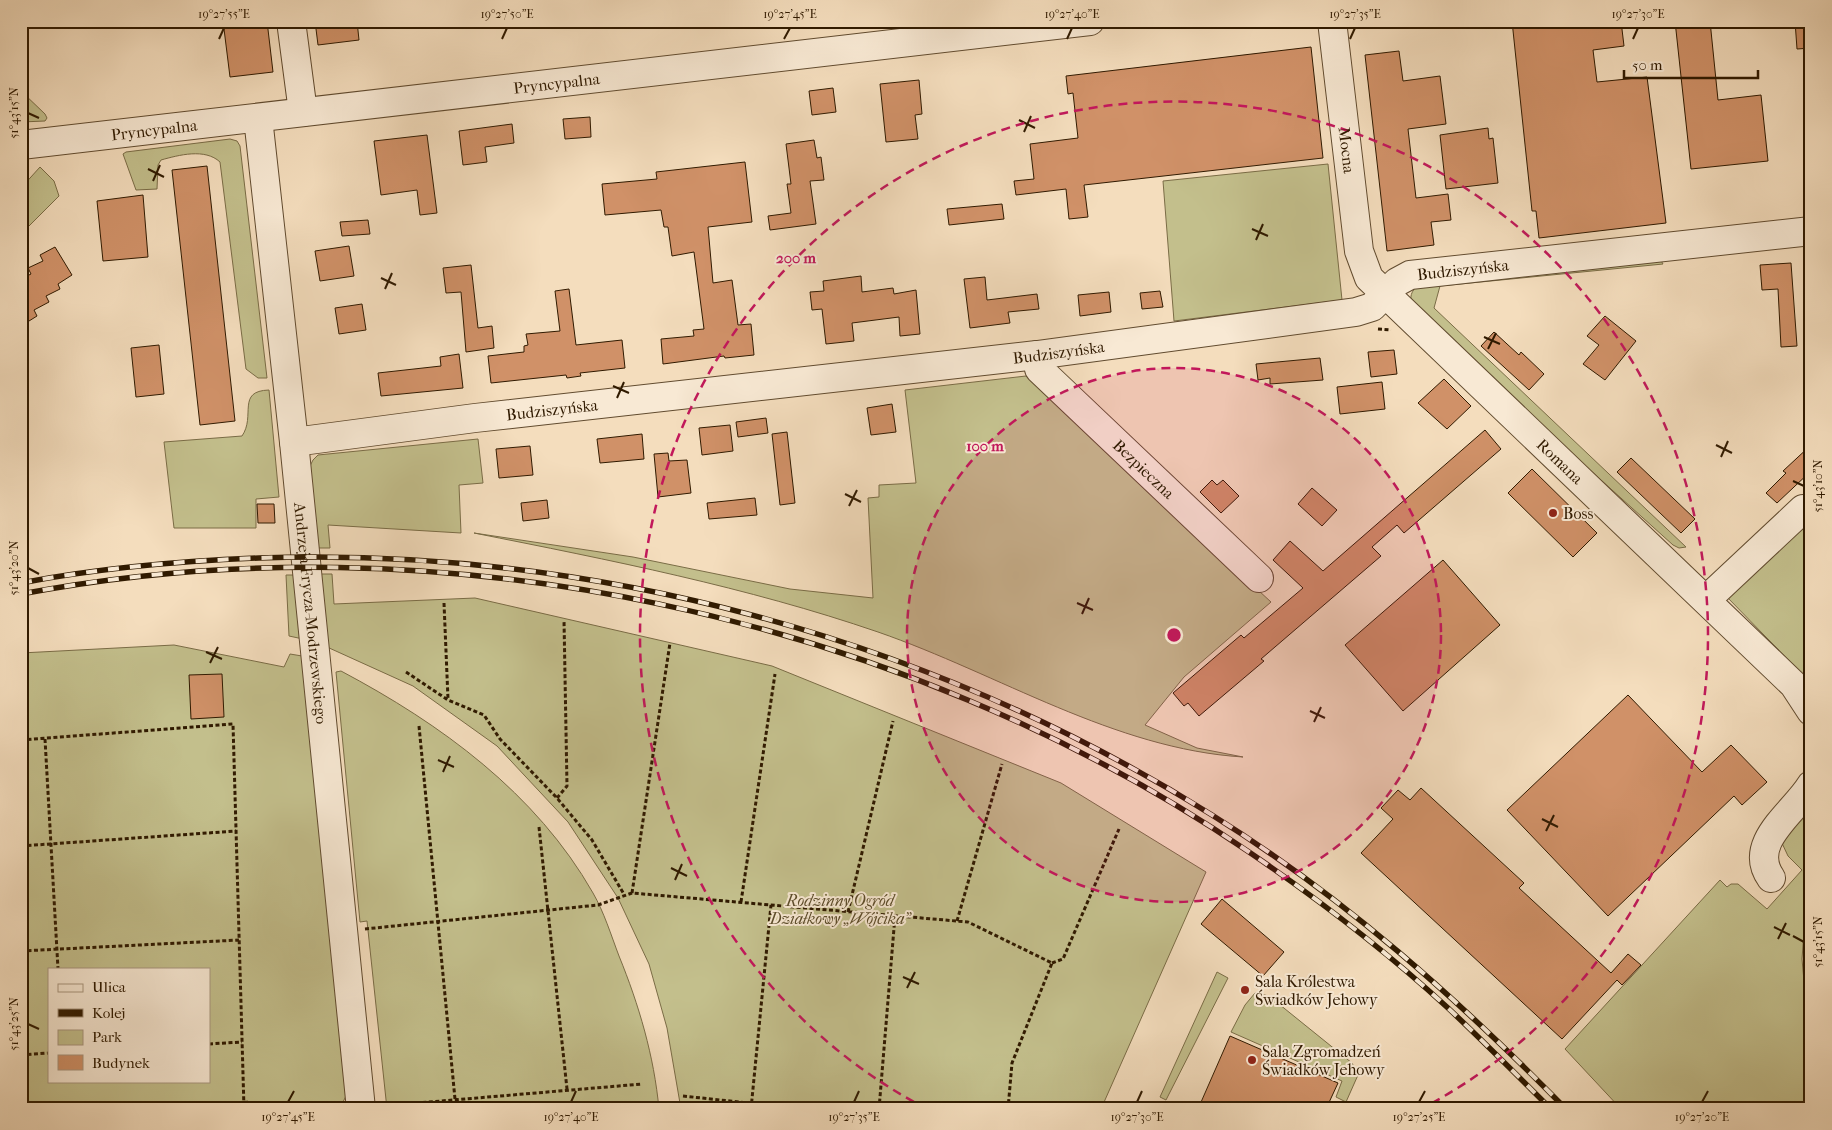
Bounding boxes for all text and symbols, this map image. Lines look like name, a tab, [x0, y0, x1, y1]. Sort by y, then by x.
text: 19°27'55"E	[198, 7, 250, 21]
text: 19°27'50"E	[480, 7, 534, 21]
text: 19°27'45"E	[763, 7, 817, 21]
text: 19°27'40"E	[1044, 7, 1100, 21]
text: 19°27'35"E	[1329, 7, 1381, 21]
text: 19°27'30"E	[1611, 7, 1665, 21]
scale bar	[1624, 48, 1758, 80]
text: 50 m	[1632, 56, 1663, 74]
street label: Pryncypalna	[512, 69, 601, 98]
text: 51°43'15"N	[7, 87, 21, 139]
street label: Pryncypalna	[110, 116, 199, 145]
street label: Mocna	[1335, 126, 1359, 175]
text: 200 m	[776, 249, 816, 267]
street label: Budziszyńska	[1416, 255, 1510, 284]
street label: Budziszyńska	[1012, 337, 1106, 368]
street label: Budziszyńska	[505, 395, 599, 424]
street label: Romana	[1533, 435, 1587, 488]
street label: Bezpieczna	[1109, 436, 1179, 503]
text: 100 m	[966, 437, 1004, 455]
text: 51°43'10"N	[1811, 459, 1825, 513]
street label: Andrzeja Frycza-Modrzewskiego	[290, 501, 331, 725]
place label: Boss	[1563, 504, 1593, 523]
marker: Boss	[1547, 507, 1559, 519]
text: 51°43'20"N	[7, 541, 21, 595]
centre of rings	[1165, 626, 1183, 644]
park label: Rodzinny Ogród Działkowy „Wójcika”	[769, 891, 912, 928]
text: 51°43'15"N	[1811, 916, 1825, 968]
legend	[48, 968, 210, 1082]
place label: Sala Królestwa Świadków Jehowy	[1255, 972, 1378, 1009]
text: Ulica	[92, 978, 127, 996]
marker: Sala Królestwa Świadków Jehowy	[1239, 984, 1251, 996]
text: 51°43'25"N	[7, 997, 21, 1051]
text: Kolej	[92, 1004, 125, 1022]
text: Park	[92, 1028, 122, 1046]
place label: Sala Zgromadzeń Świadków Jehowy	[1262, 1042, 1385, 1079]
text: Budynek	[92, 1054, 150, 1072]
marker: Sala Zgromadzeń Świadków Jehowy	[1246, 1054, 1258, 1066]
text: 19°27'45"E	[261, 1110, 315, 1124]
text: 19°27'40"E	[543, 1110, 599, 1124]
text: 19°27'35"E	[828, 1110, 880, 1124]
text: 19°27'30"E	[1110, 1110, 1164, 1124]
text: 19°27'25"E	[1393, 1110, 1445, 1124]
text: 19°27'20"E	[1675, 1110, 1729, 1124]

